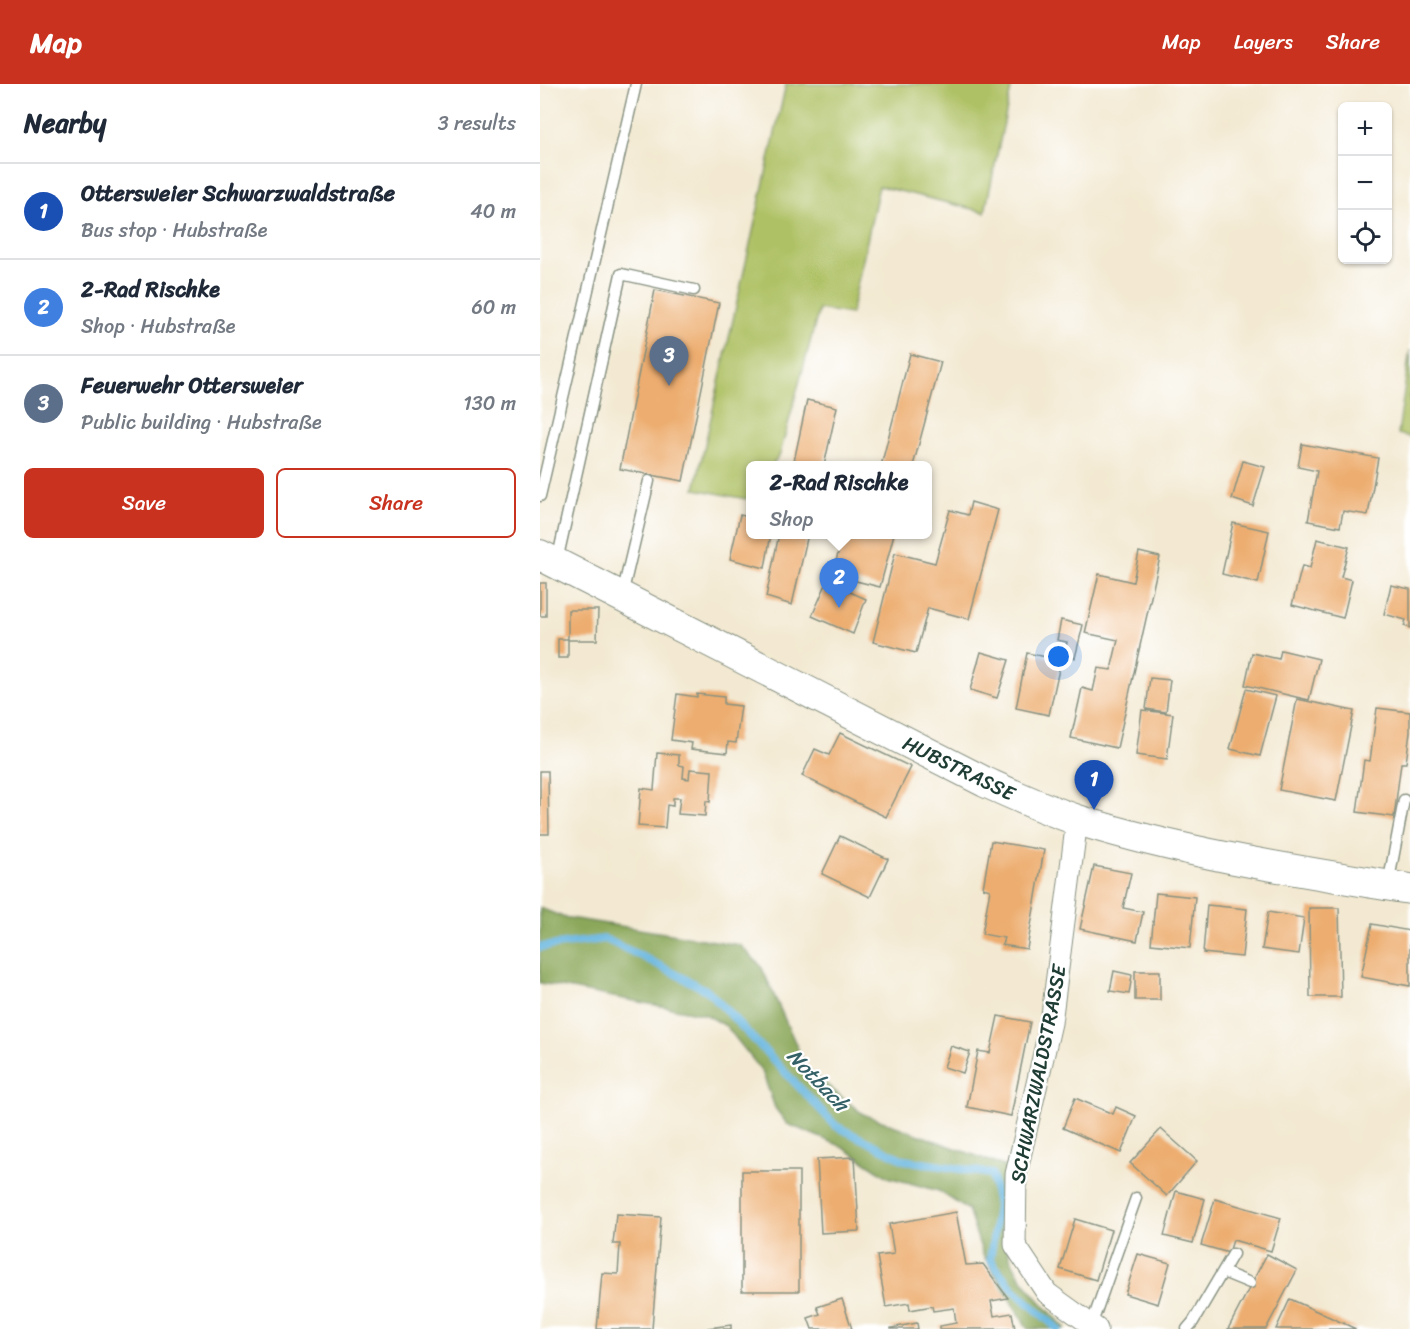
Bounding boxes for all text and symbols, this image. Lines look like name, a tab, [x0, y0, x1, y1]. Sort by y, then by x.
text: Map	[30, 18, 82, 67]
text: Map	[1162, 23, 1201, 61]
text: Layers	[1234, 23, 1293, 61]
text: Share	[1326, 23, 1380, 61]
text: Nearby	[24, 100, 106, 146]
map controls	[1338, 102, 1392, 264]
button: +	[1338, 102, 1392, 156]
text: 3 results	[438, 106, 516, 141]
button: −	[1338, 156, 1392, 210]
text: Ottersweier Schwarzwaldstraße	[81, 174, 395, 213]
text: 1	[39, 194, 48, 229]
text: 40 m	[470, 194, 516, 229]
button: locate	[1338, 210, 1392, 264]
text: Bus stop · Hubstraße	[81, 213, 267, 248]
text: 2-Rad Rischke	[81, 270, 220, 309]
text: 2	[38, 290, 49, 325]
text: 60 m	[471, 290, 516, 325]
text: Shop · Hubstraße	[81, 309, 235, 344]
pin: 3	[650, 336, 688, 386]
text: Feuerwehr Ottersweier	[81, 366, 302, 405]
text: 3	[38, 386, 49, 421]
text: 130 m	[463, 386, 516, 421]
text: Public building · Hubstraße	[81, 405, 322, 440]
popup	[746, 461, 932, 539]
text: 2-Rad Rischke	[770, 463, 908, 502]
button: Save	[24, 468, 264, 538]
button: Share	[276, 468, 516, 538]
text: Shop	[770, 502, 813, 537]
pin: 2	[820, 558, 858, 608]
your location	[1044, 642, 1073, 671]
street label: HUBSTRASSE	[897, 726, 1023, 812]
pin: 1	[1074, 760, 1114, 810]
street label: SCHWARZWALDSTRASSE	[1000, 960, 1077, 1186]
water label: Notbach	[777, 1039, 860, 1123]

